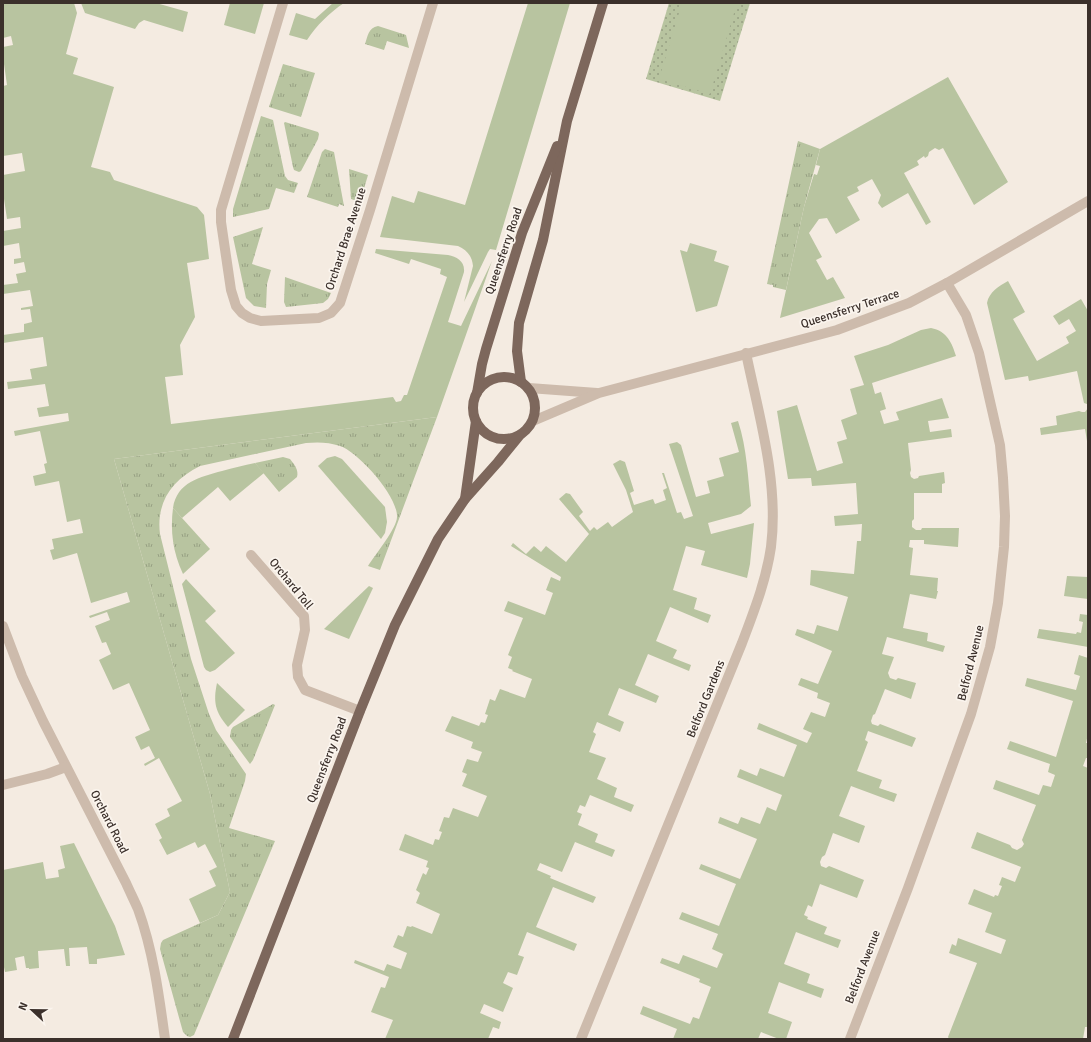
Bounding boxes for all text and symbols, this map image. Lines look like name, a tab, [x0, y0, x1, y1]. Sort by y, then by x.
street label: Orchard Brae Avenue	[322, 186, 370, 292]
street label: Queensferry Road	[482, 205, 526, 297]
street label: Queensferry Terrace	[799, 286, 901, 332]
street label: Orchard Toll	[266, 555, 317, 613]
street label: Belford Avenue	[954, 623, 988, 703]
street label: Belford Gardens	[684, 658, 728, 740]
street label: Queensferry Road	[304, 715, 350, 805]
street label: Orchard Road	[87, 788, 131, 856]
street label: Belford Avenue	[842, 928, 884, 1006]
north arrow	[12, 990, 52, 1030]
text: N	[16, 1000, 31, 1012]

